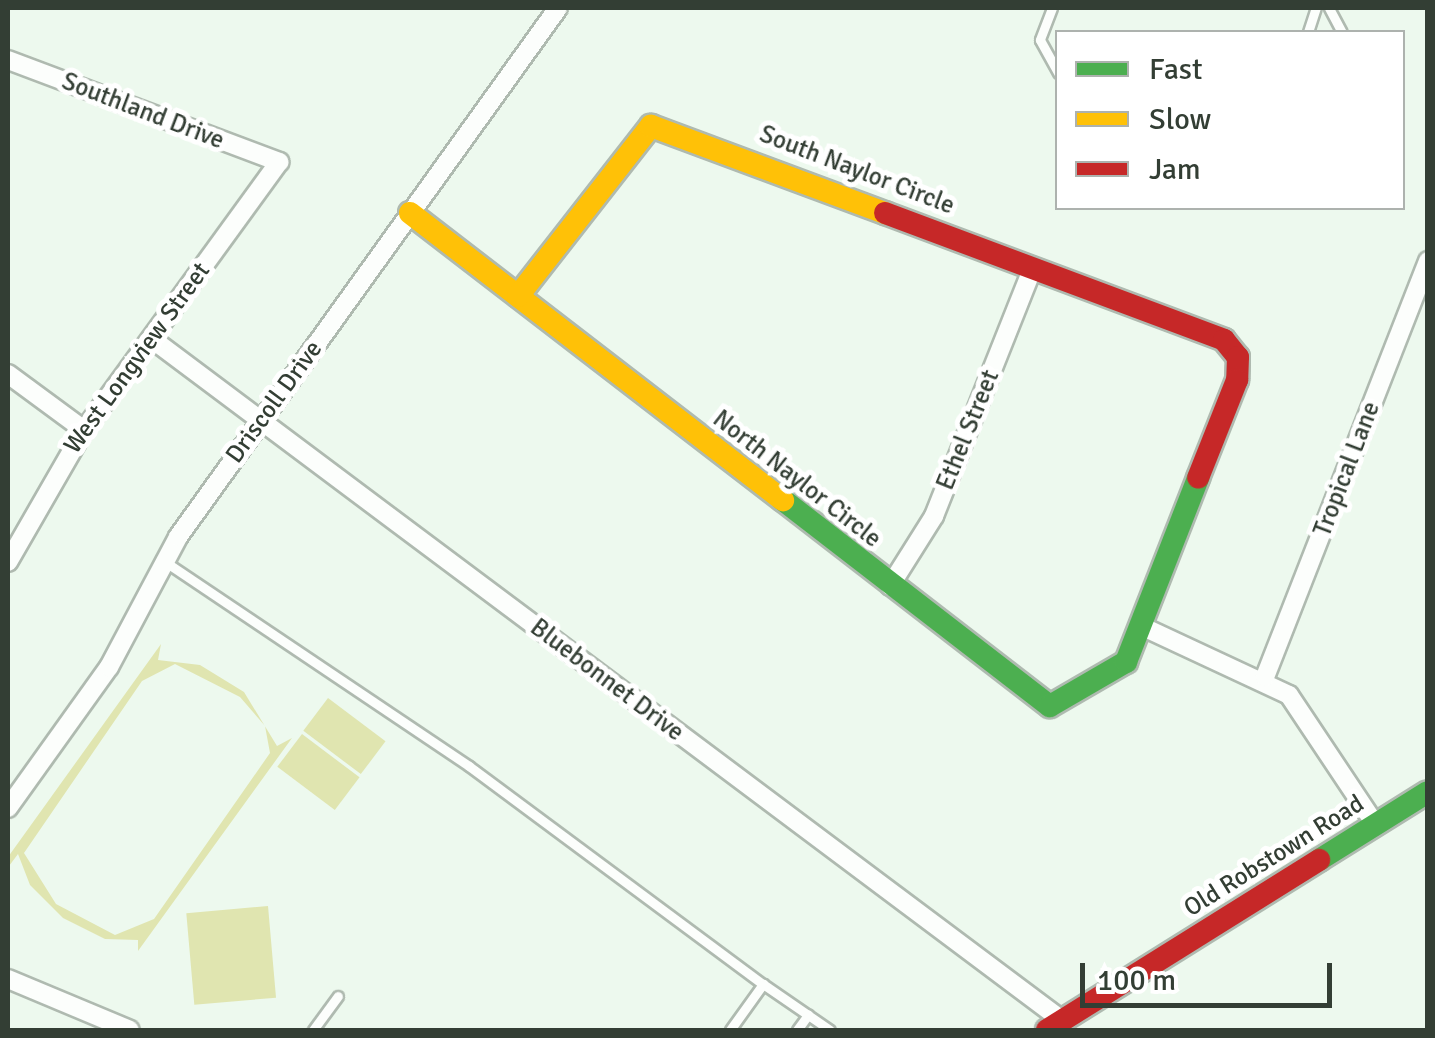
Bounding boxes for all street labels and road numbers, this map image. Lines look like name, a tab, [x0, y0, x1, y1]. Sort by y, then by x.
street label: Southland Drive	[58, 66, 228, 156]
street label: South Naylor Circle	[755, 119, 959, 221]
street label: West Longview Street	[58, 257, 216, 459]
street label: Driscoll Drive	[220, 335, 328, 469]
street label: Ethel Street	[930, 366, 1006, 494]
street label: Tropical Lane	[1308, 397, 1386, 541]
street label: North Naylor Circle	[707, 404, 887, 554]
street label: Bluebonnet Drive	[524, 613, 690, 747]
street label: Old Robstown Road	[1179, 789, 1369, 923]

